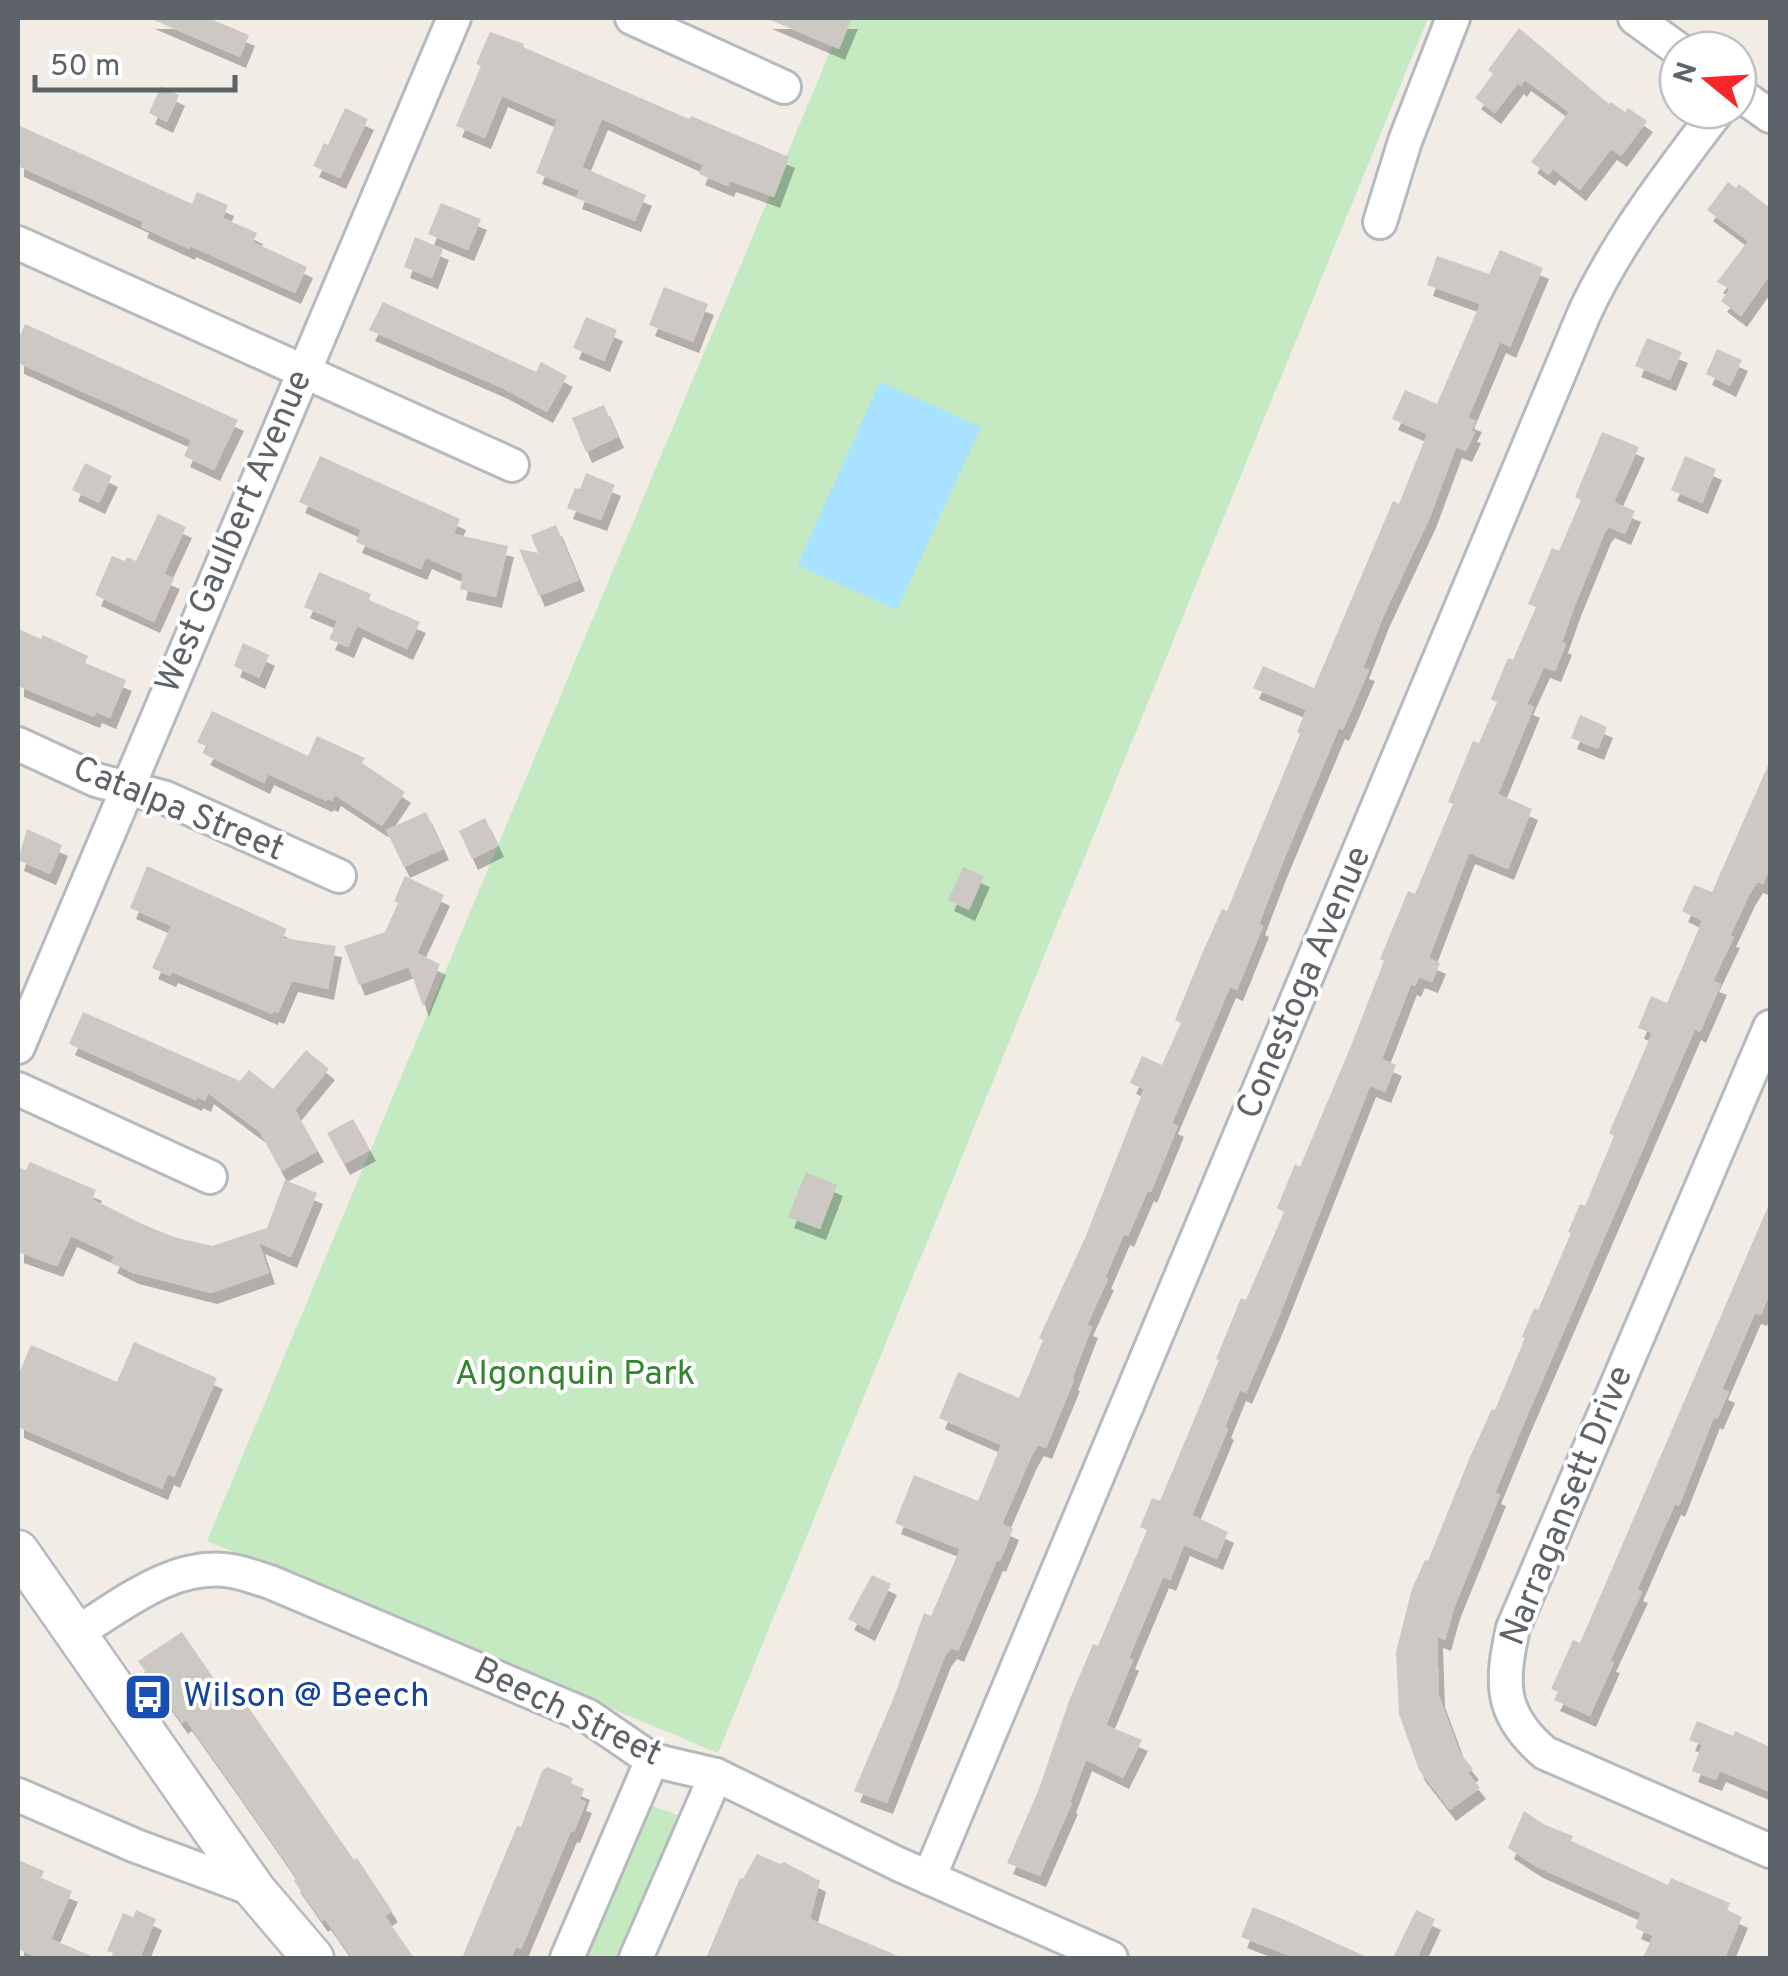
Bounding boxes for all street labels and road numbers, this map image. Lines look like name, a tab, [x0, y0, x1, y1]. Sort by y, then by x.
street label: West Gaulbert Avenue	[147, 364, 323, 700]
street label: Catalpa Street	[66, 748, 290, 872]
street label: Conestoga Avenue	[1228, 840, 1382, 1126]
street label: Narragansett Drive	[1492, 1360, 1644, 1652]
street label: Beech Street	[466, 1649, 668, 1777]

